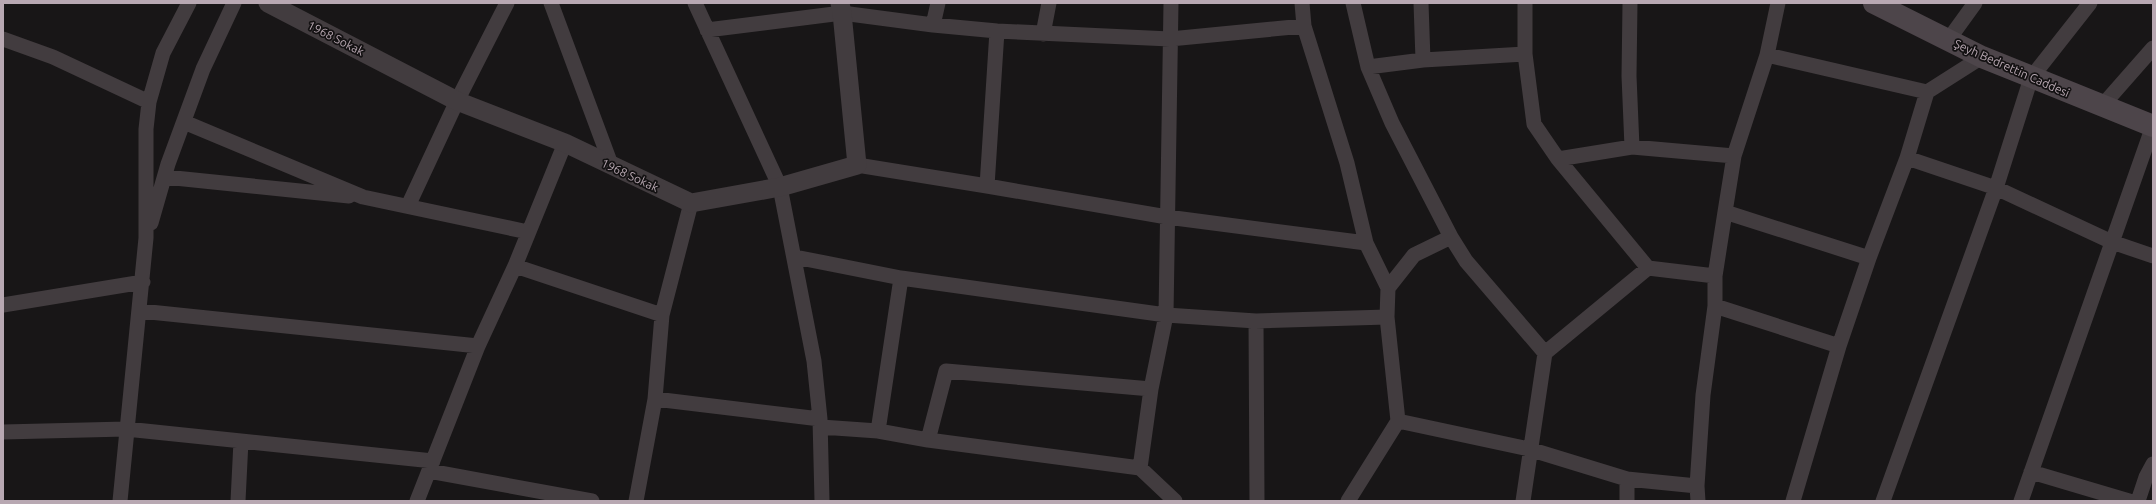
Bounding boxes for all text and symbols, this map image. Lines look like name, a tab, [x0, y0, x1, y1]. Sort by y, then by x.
street label: 1968 Sokak	[306, 18, 366, 58]
street label: Şeyh Bedrettin Caddesi	[1952, 37, 2072, 99]
street label: 1968 Sokak	[599, 156, 661, 194]

